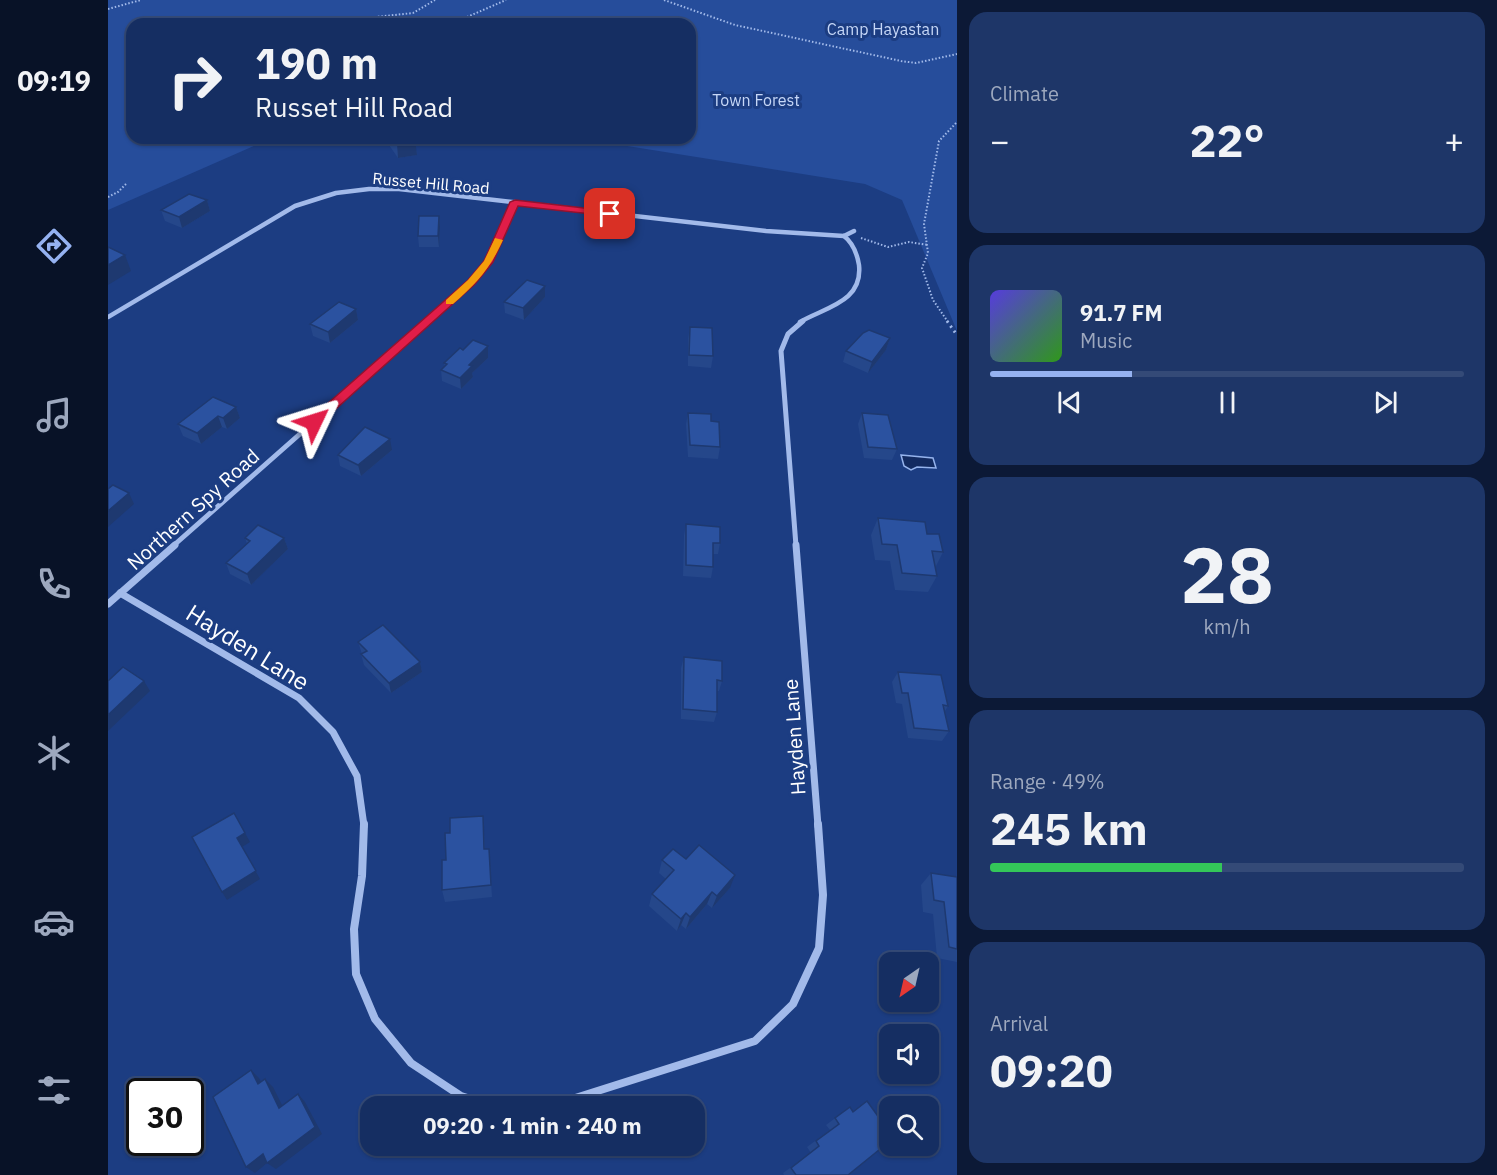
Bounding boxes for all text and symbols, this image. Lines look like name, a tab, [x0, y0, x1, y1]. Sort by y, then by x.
park label: Camp Hayastan	[827, 19, 939, 39]
text: 190 m	[255, 36, 378, 91]
icon: right	[156, 42, 234, 120]
text: 09:19	[17, 63, 91, 98]
text: Climate	[990, 80, 1059, 107]
text: Russet Hill Road	[255, 89, 453, 124]
park label: Town Forest	[712, 90, 800, 110]
text: 22°	[1189, 111, 1265, 169]
text: −	[990, 119, 1010, 162]
text: +	[1444, 119, 1464, 162]
street label: Russet Hill Road	[372, 168, 490, 198]
pin	[584, 188, 635, 239]
icon: arrive	[593, 197, 626, 230]
icon: directions	[33, 225, 75, 267]
text: 91.7 FM	[1080, 298, 1163, 327]
text: Music	[1080, 327, 1132, 354]
icon: previous	[1053, 386, 1086, 419]
icon: pause	[1211, 386, 1244, 419]
icon: next	[1369, 386, 1402, 419]
position arrow	[282, 390, 346, 454]
icon: music	[33, 394, 75, 436]
street label: Northern Spy Road	[121, 442, 265, 576]
text: 28	[1180, 523, 1274, 624]
icon: phone	[33, 563, 75, 605]
street label: Hayden Lane	[180, 596, 316, 698]
text: km/h	[1203, 613, 1251, 640]
street label: Hayden Lane	[776, 678, 812, 796]
icon: climate	[33, 732, 75, 774]
text: Range · 49%	[990, 768, 1105, 795]
text: 245 km	[990, 799, 1148, 857]
icon: car	[33, 901, 75, 943]
north arrow	[879, 952, 939, 1012]
map controls	[879, 952, 939, 1156]
text: Arrival	[990, 1010, 1048, 1037]
button: sound	[879, 1024, 939, 1084]
text: 09:20	[990, 1041, 1113, 1099]
icon: filters	[33, 1069, 75, 1111]
speed limit sign: 30	[126, 1078, 204, 1156]
button: search	[879, 1096, 939, 1156]
text: 09:20 · 1 min · 240 m	[423, 1111, 642, 1140]

